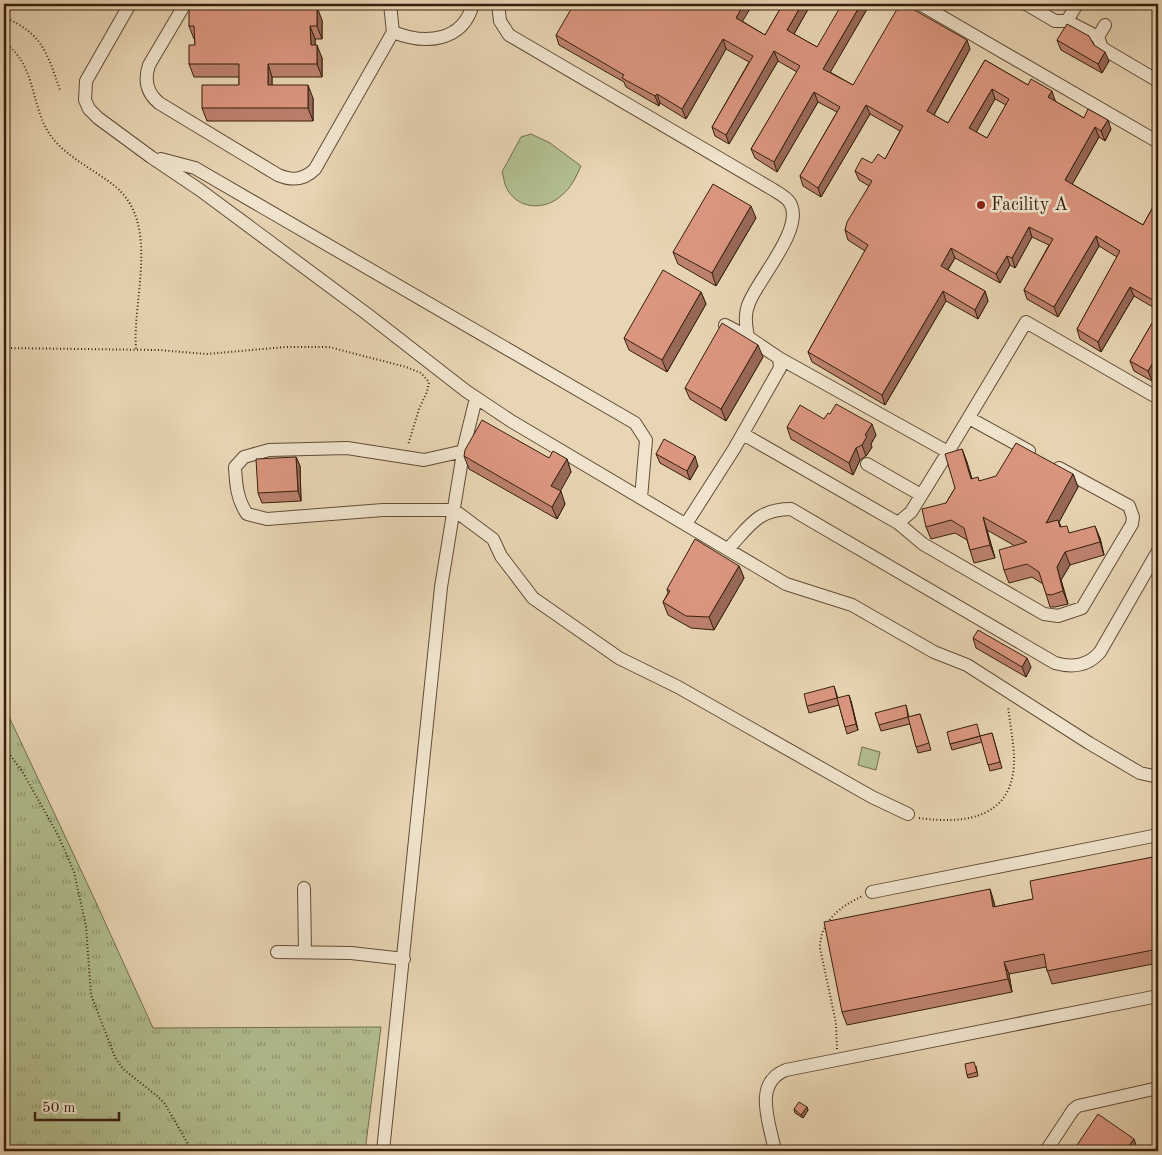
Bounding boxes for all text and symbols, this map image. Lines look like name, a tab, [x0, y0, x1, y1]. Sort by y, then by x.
place label: Facility A	[991, 196, 1068, 214]
marker: Facility A	[975, 199, 987, 211]
scale bar	[35, 1090, 119, 1122]
text: 50 m	[42, 1101, 76, 1116]

